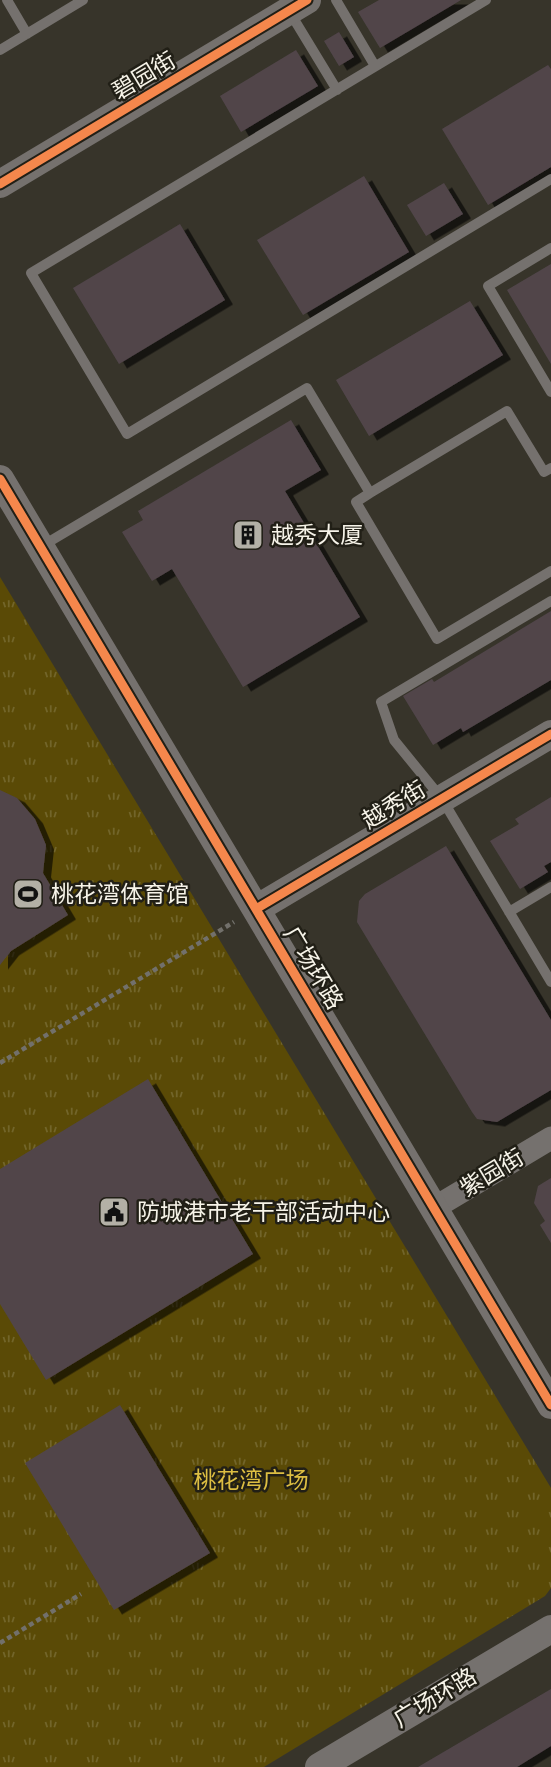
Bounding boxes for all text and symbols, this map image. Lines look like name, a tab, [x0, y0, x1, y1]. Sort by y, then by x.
street label: 碧园街	[107, 47, 181, 105]
building icon: 越秀大厦	[231, 518, 265, 552]
place label: 越秀大厦	[271, 522, 363, 549]
street label: 越秀街	[357, 776, 431, 834]
sports icon: 桃花湾体育馆	[11, 877, 45, 911]
place label: 桃花湾体育馆	[51, 881, 189, 908]
street label: 广场环路	[278, 922, 348, 1014]
street label: 紫园街	[455, 1144, 529, 1202]
public building icon: 防城港市老干部活动中心	[97, 1195, 131, 1229]
place label: 防城港市老干部活动中心	[137, 1199, 390, 1226]
park label: 桃花湾广场	[194, 1467, 309, 1494]
street label: 广场环路	[389, 1663, 481, 1733]

